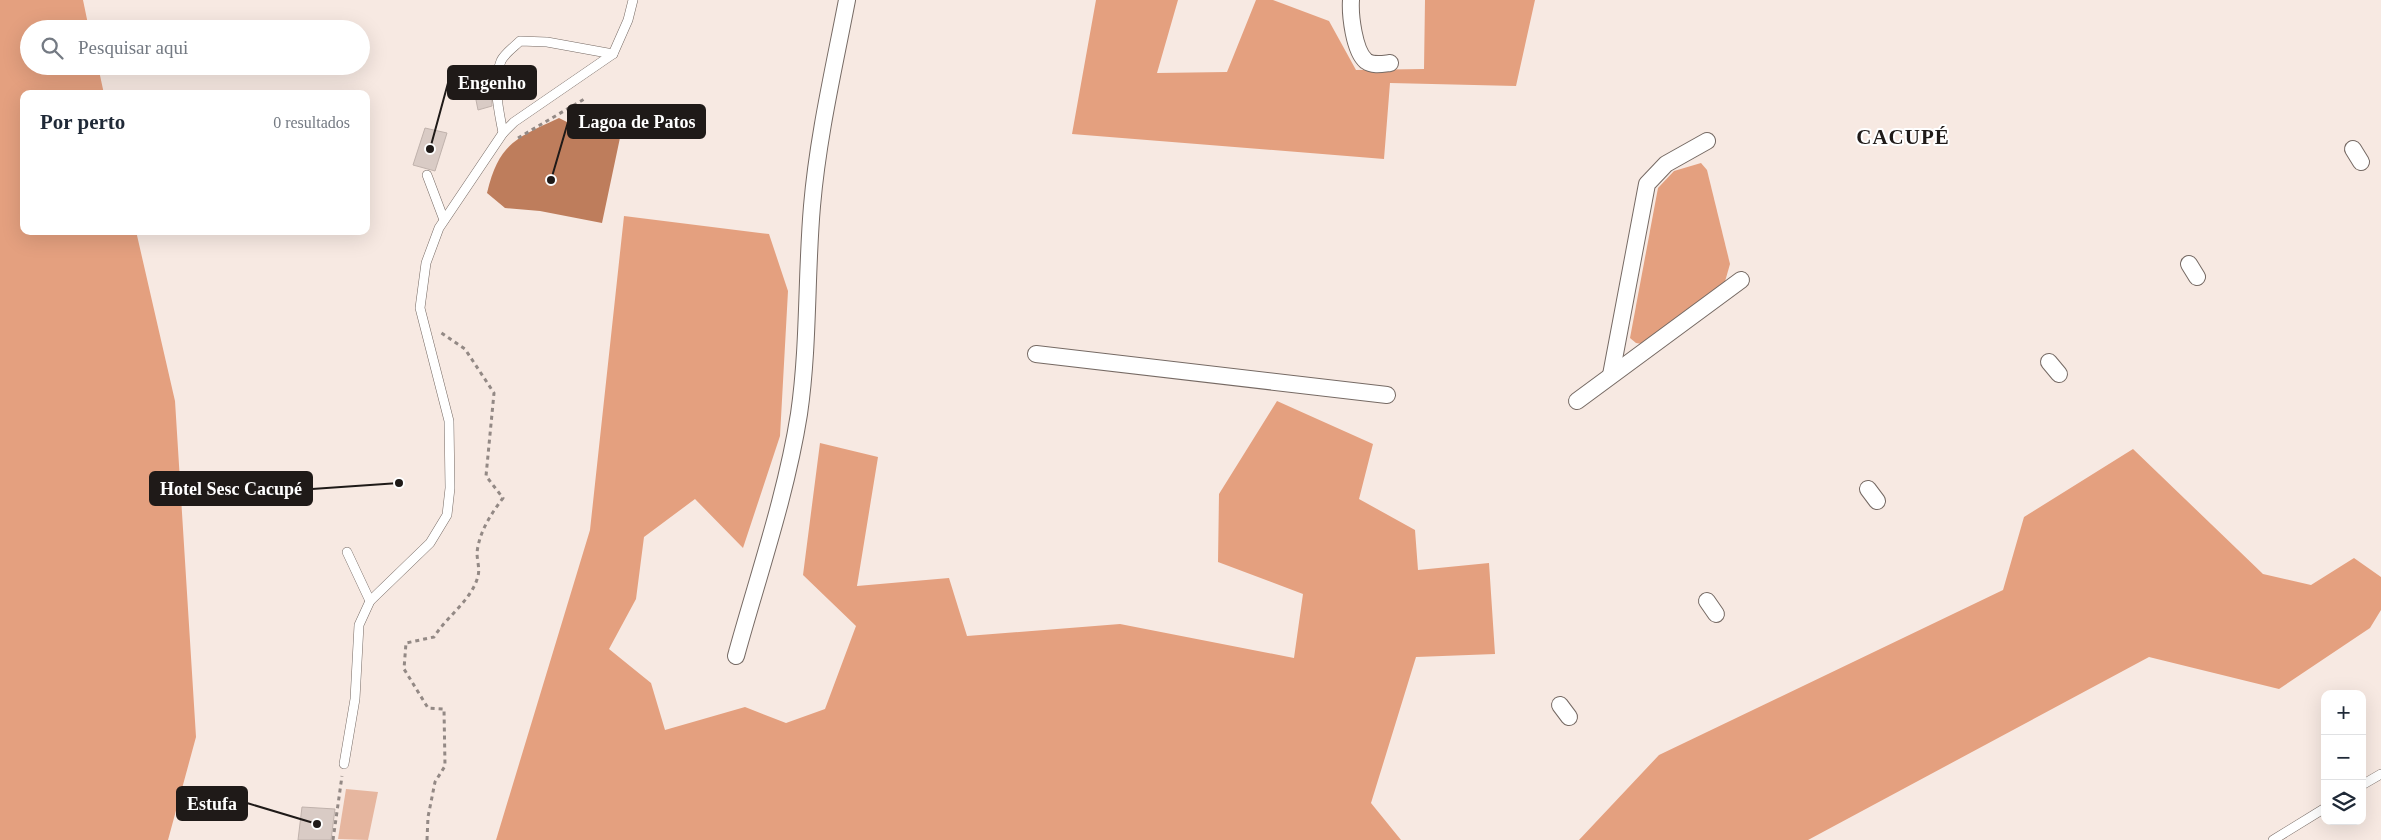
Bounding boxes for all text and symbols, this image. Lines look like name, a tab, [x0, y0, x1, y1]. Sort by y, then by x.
search box	[20, 20, 370, 75]
icon: search	[38, 34, 66, 62]
text: Pesquisar aqui	[78, 37, 188, 58]
callout: Engenho	[448, 66, 536, 99]
text: Engenho	[458, 73, 526, 93]
callout: Lagoa de Patos	[568, 105, 705, 138]
text: Por perto	[40, 110, 125, 134]
text: Lagoa de Patos	[579, 112, 696, 132]
text: 0 resultados	[273, 114, 350, 131]
district label: CACUPÉ	[1856, 125, 1950, 149]
callout: Hotel Sesc Cacupé	[150, 472, 312, 505]
text: Hotel Sesc Cacupé	[160, 479, 302, 499]
map controls	[2321, 690, 2366, 825]
button: +	[2321, 690, 2366, 735]
button: −	[2321, 735, 2366, 780]
button: layers	[2321, 780, 2366, 825]
callout: Estufa	[177, 787, 247, 820]
text: Estufa	[187, 794, 237, 814]

